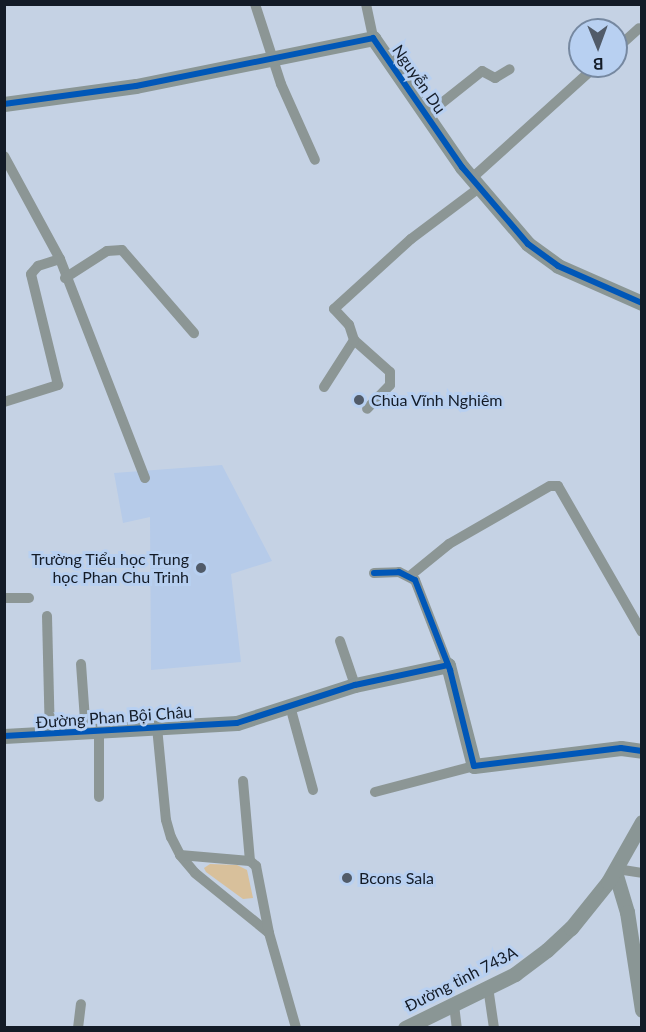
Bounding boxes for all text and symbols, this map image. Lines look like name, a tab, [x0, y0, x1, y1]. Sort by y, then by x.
north arrow	[568, 18, 628, 78]
street label: Nguyễn Du	[388, 41, 450, 117]
text: B	[593, 55, 604, 74]
place label: Chùa Vĩnh Nghiêm	[371, 390, 503, 410]
marker: Chùa Vĩnh Nghiêm	[352, 393, 366, 407]
place label: Trường Tiểu học Trung học Phan Chu Trinh	[30, 549, 189, 587]
marker: Trường Tiểu học Trung học Phan Chu Trinh	[194, 561, 208, 575]
street label: Đường Phan Bội Châu	[35, 702, 193, 732]
place label: Bcons Sala	[359, 868, 434, 888]
marker: Bcons Sala	[340, 871, 354, 885]
street label: Đường tỉnh 743A	[402, 942, 520, 1016]

